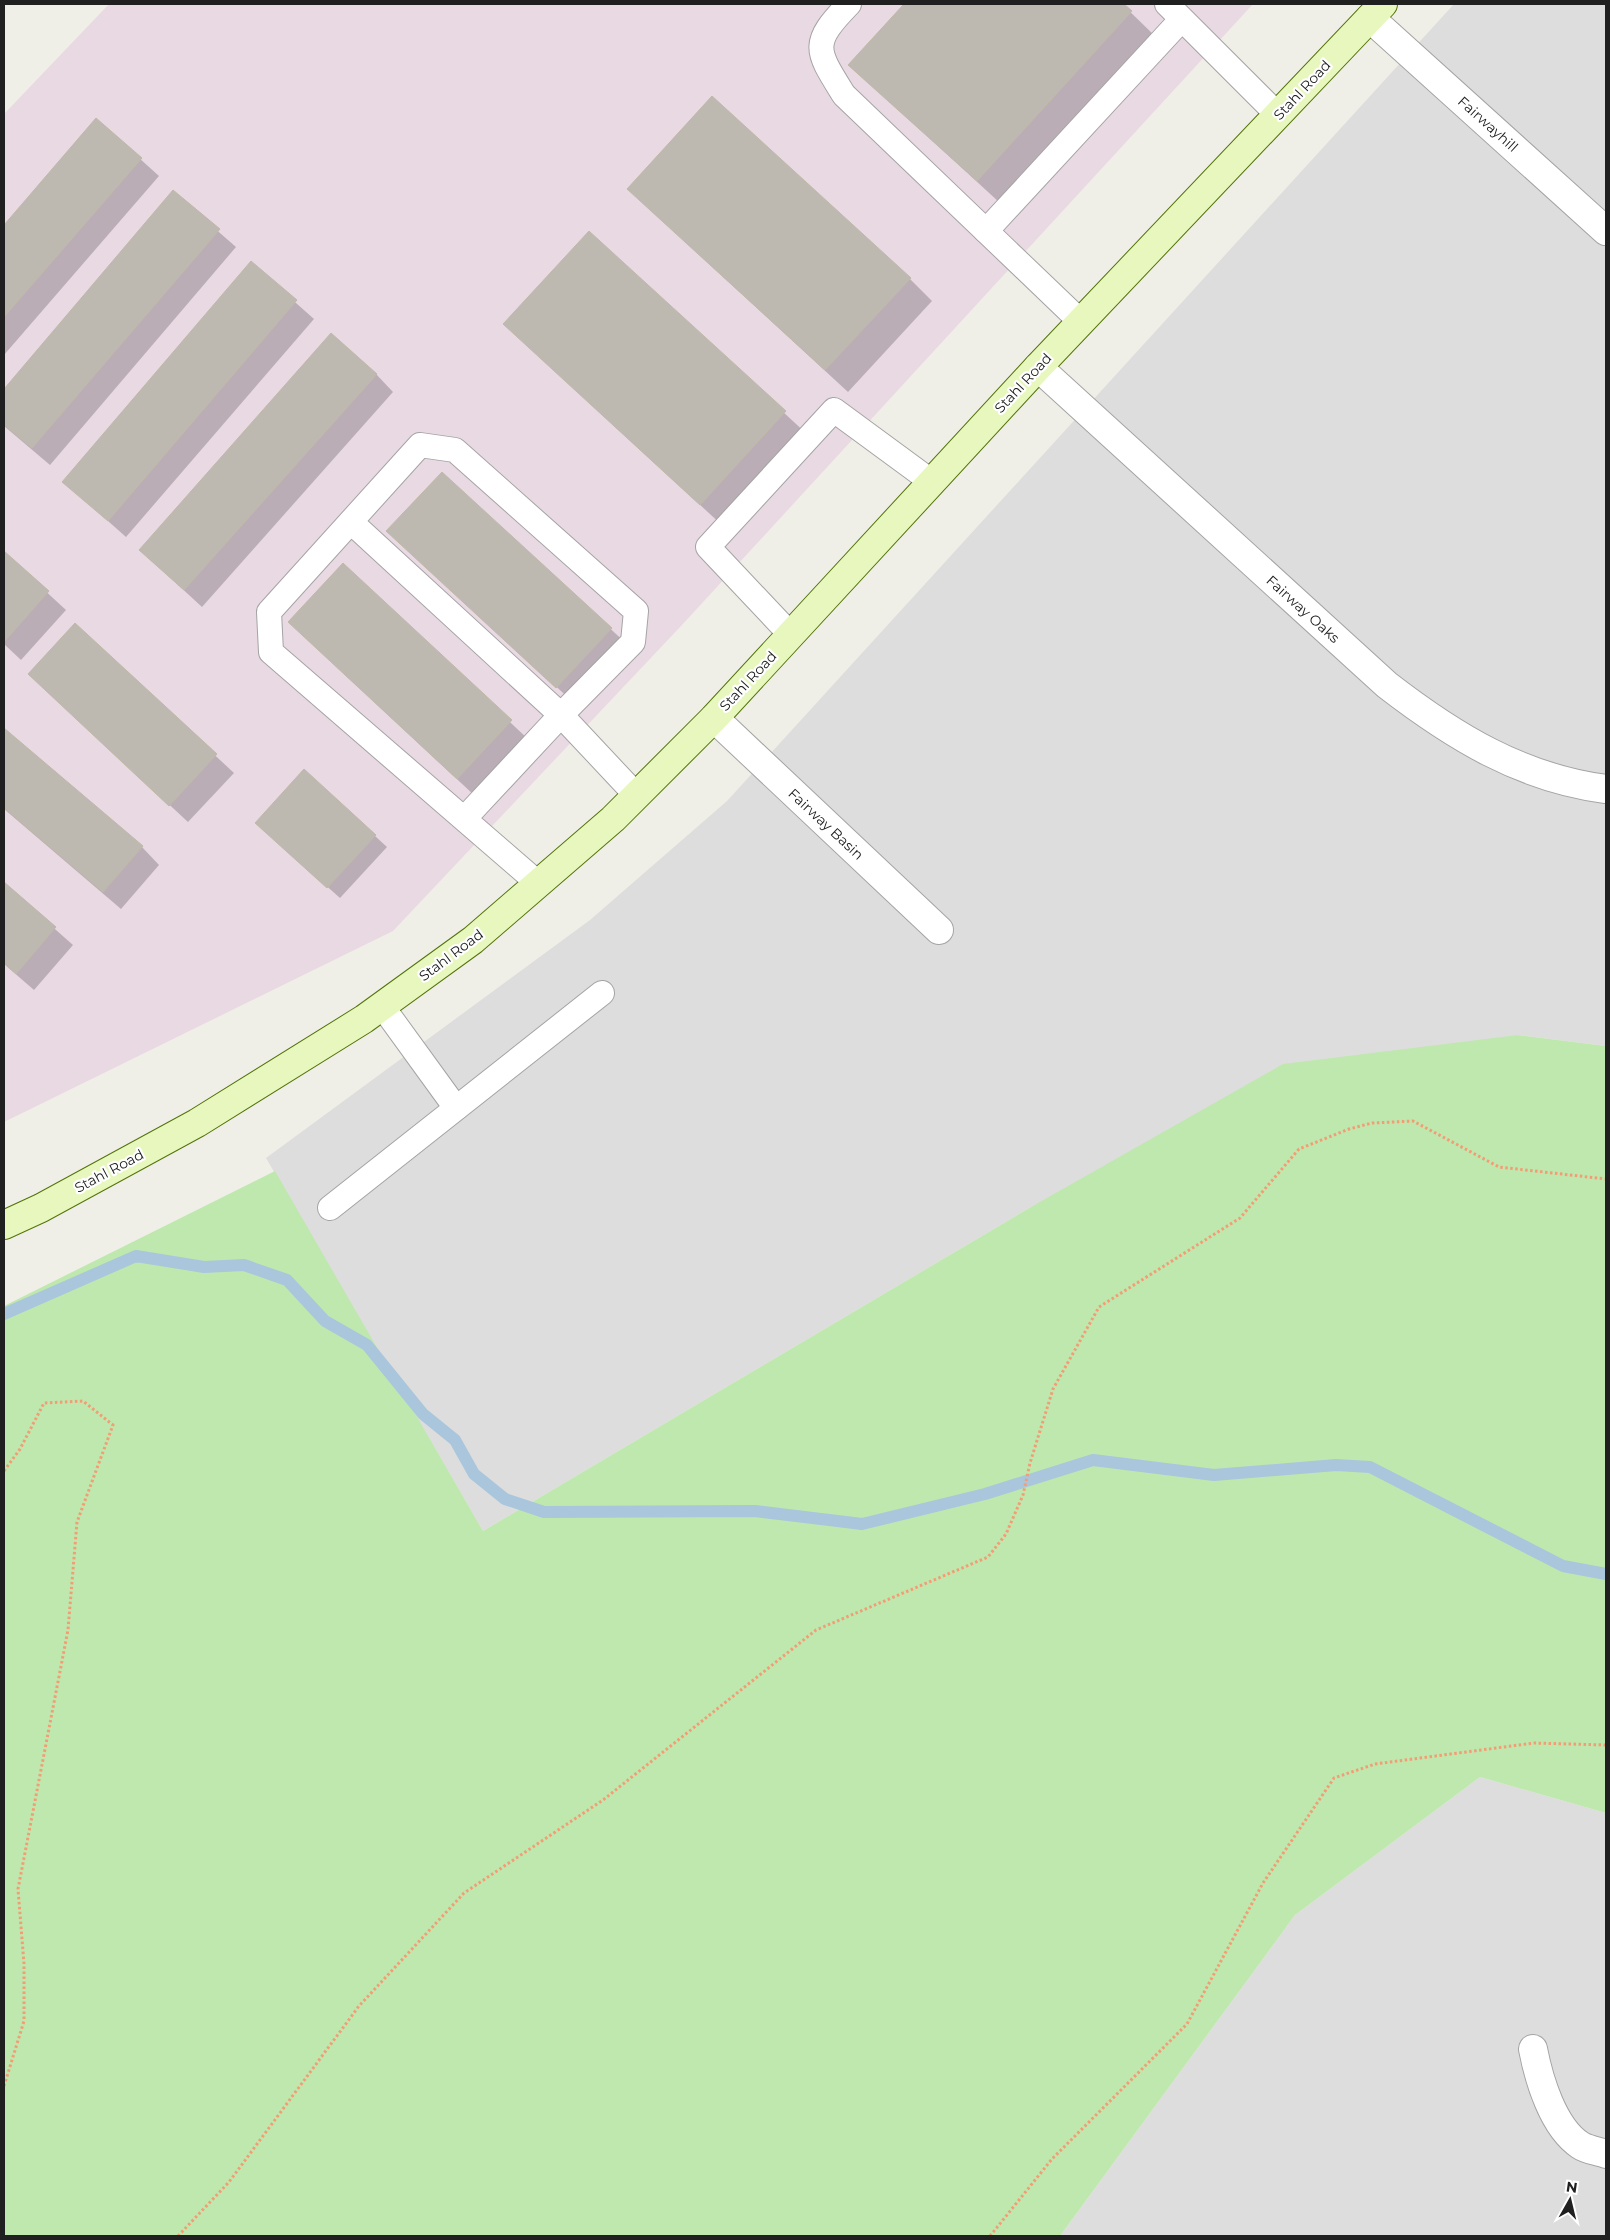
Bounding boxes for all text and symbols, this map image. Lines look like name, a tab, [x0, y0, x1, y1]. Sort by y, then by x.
street label: Stahl Road	[1270, 56, 1334, 124]
street label: Fairwayhill	[1454, 92, 1522, 156]
street label: Stahl Road	[991, 349, 1055, 417]
street label: Fairway Oaks	[1263, 571, 1344, 647]
street label: Stahl Road	[716, 647, 780, 715]
street label: Fairway Basin	[785, 784, 867, 864]
street label: Stahl Road	[415, 925, 487, 985]
street label: Stahl Road	[71, 1145, 147, 1197]
north arrow	[1545, 2175, 1595, 2225]
text: N	[1565, 2177, 1579, 2197]

